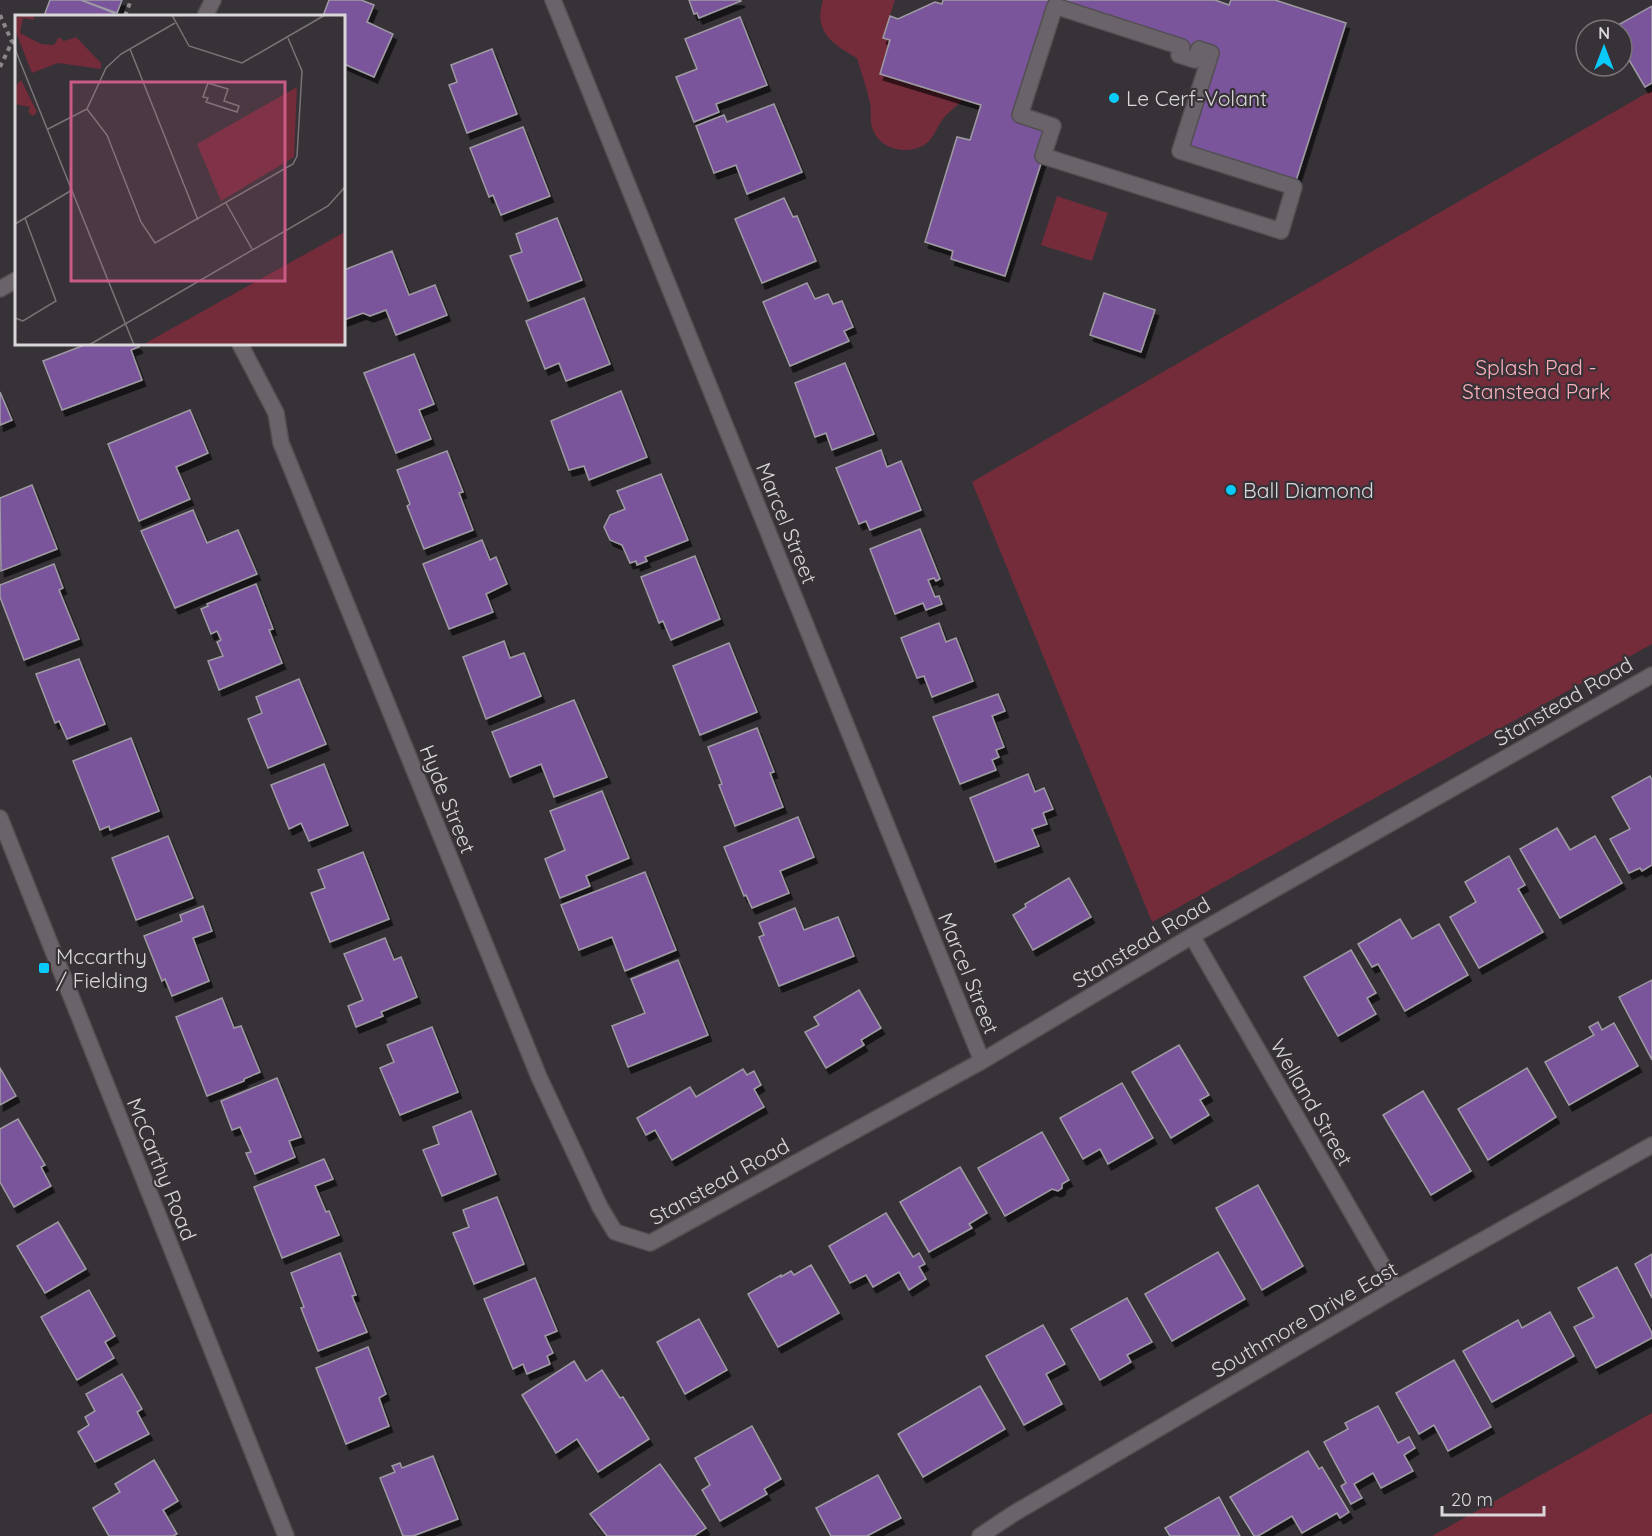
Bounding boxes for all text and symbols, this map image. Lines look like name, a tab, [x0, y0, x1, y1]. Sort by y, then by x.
inset map	[15, 15, 345, 345]
north arrow	[1574, 18, 1634, 78]
text: N	[1598, 23, 1610, 43]
place label: Le Cerf-Volant	[1126, 85, 1267, 111]
marker: Le Cerf-Volant	[1107, 91, 1121, 105]
park label: Splash Pad - Stanstead Park	[1462, 354, 1610, 404]
street label: Marcel Street	[751, 459, 823, 587]
place label: Ball Diamond	[1243, 477, 1374, 503]
marker: Ball Diamond	[1224, 483, 1238, 497]
street label: Stanstead Road	[1489, 651, 1637, 751]
street label: Hyde Street	[414, 741, 482, 857]
street label: Stanstead Road	[1067, 891, 1215, 993]
street label: Marcel Street	[933, 909, 1005, 1037]
place label: Mccarthy / Fielding	[56, 943, 148, 993]
marker: Mccarthy / Fielding	[37, 961, 51, 975]
street label: Welland Street	[1265, 1034, 1359, 1170]
street label: McCarthy Road	[122, 1094, 202, 1244]
street label: Stanstead Road	[645, 1132, 793, 1230]
street label: Southmore Drive East	[1206, 1255, 1402, 1383]
scale bar	[1442, 1479, 1544, 1517]
text: 20 m	[1451, 1488, 1493, 1511]

